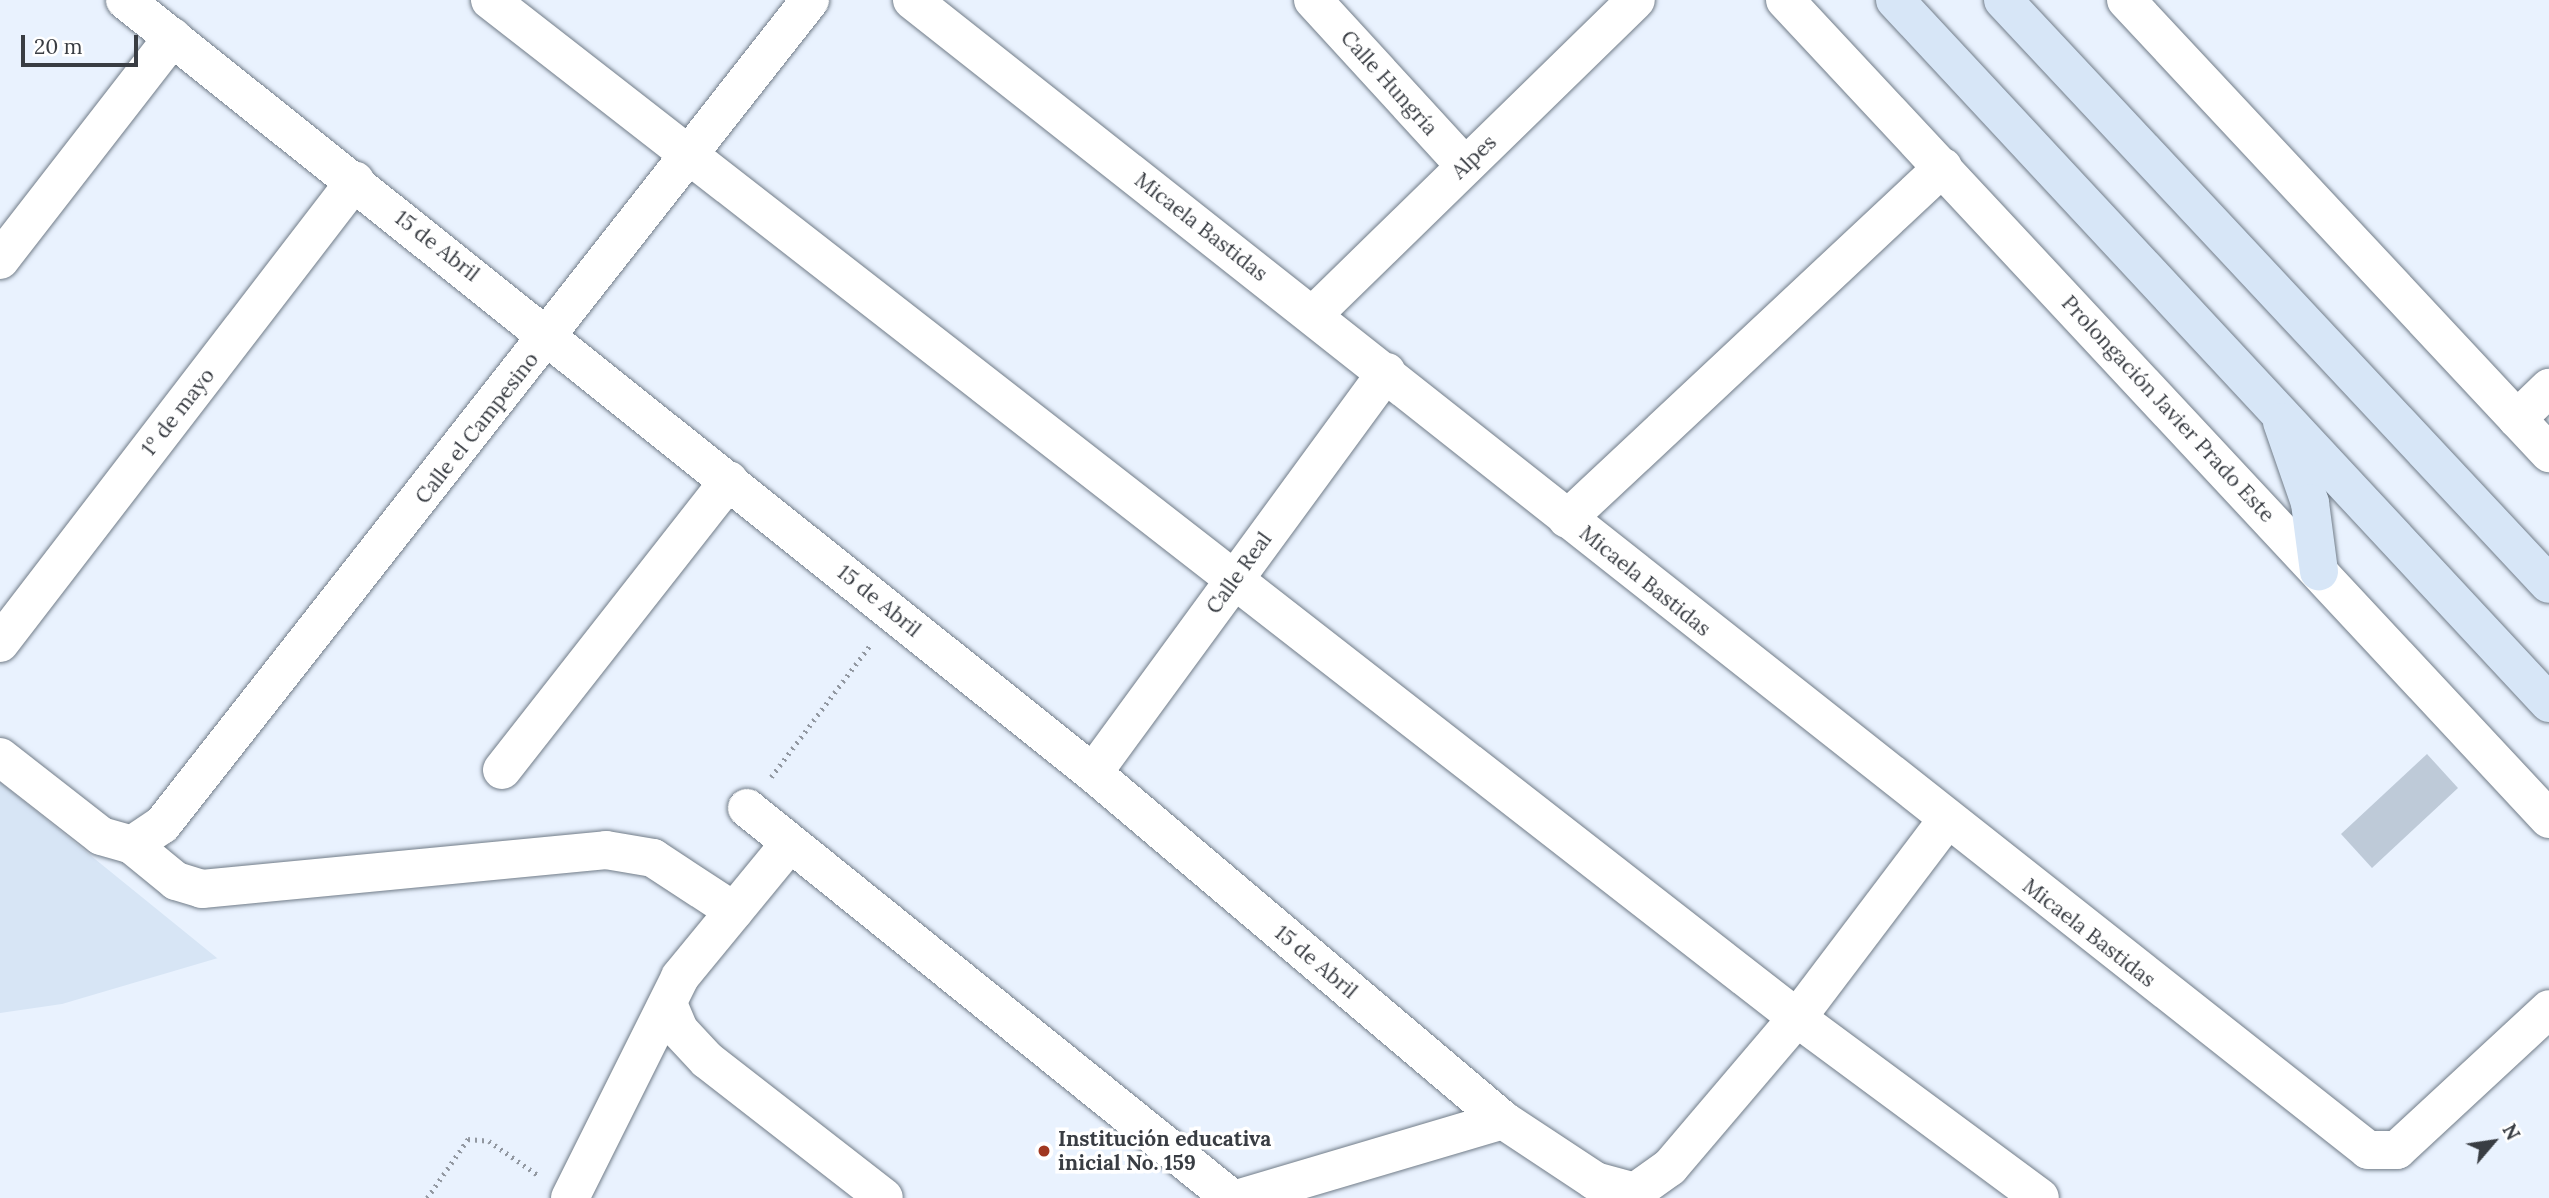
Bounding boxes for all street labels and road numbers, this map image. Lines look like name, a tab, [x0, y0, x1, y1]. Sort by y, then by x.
street label: Calle Hungría	[1335, 25, 1443, 141]
street label: Alpes	[1446, 130, 1502, 184]
street label: Micaela Bastidas	[1130, 167, 1272, 287]
street label: 15 de Abril	[390, 205, 484, 287]
street label: Prolongación Javier Prado Este	[2056, 291, 2280, 527]
street label: Calle el Campesino	[410, 347, 544, 509]
street label: 1º de mayo	[136, 363, 220, 461]
street label: Micaela Bastidas	[1574, 520, 1716, 642]
street label: Calle Real	[1201, 527, 1277, 619]
street label: 15 de Abril	[832, 560, 926, 642]
street label: Micaela Bastidas	[2018, 873, 2160, 993]
street label: 15 de Abril	[1270, 920, 1362, 1004]

